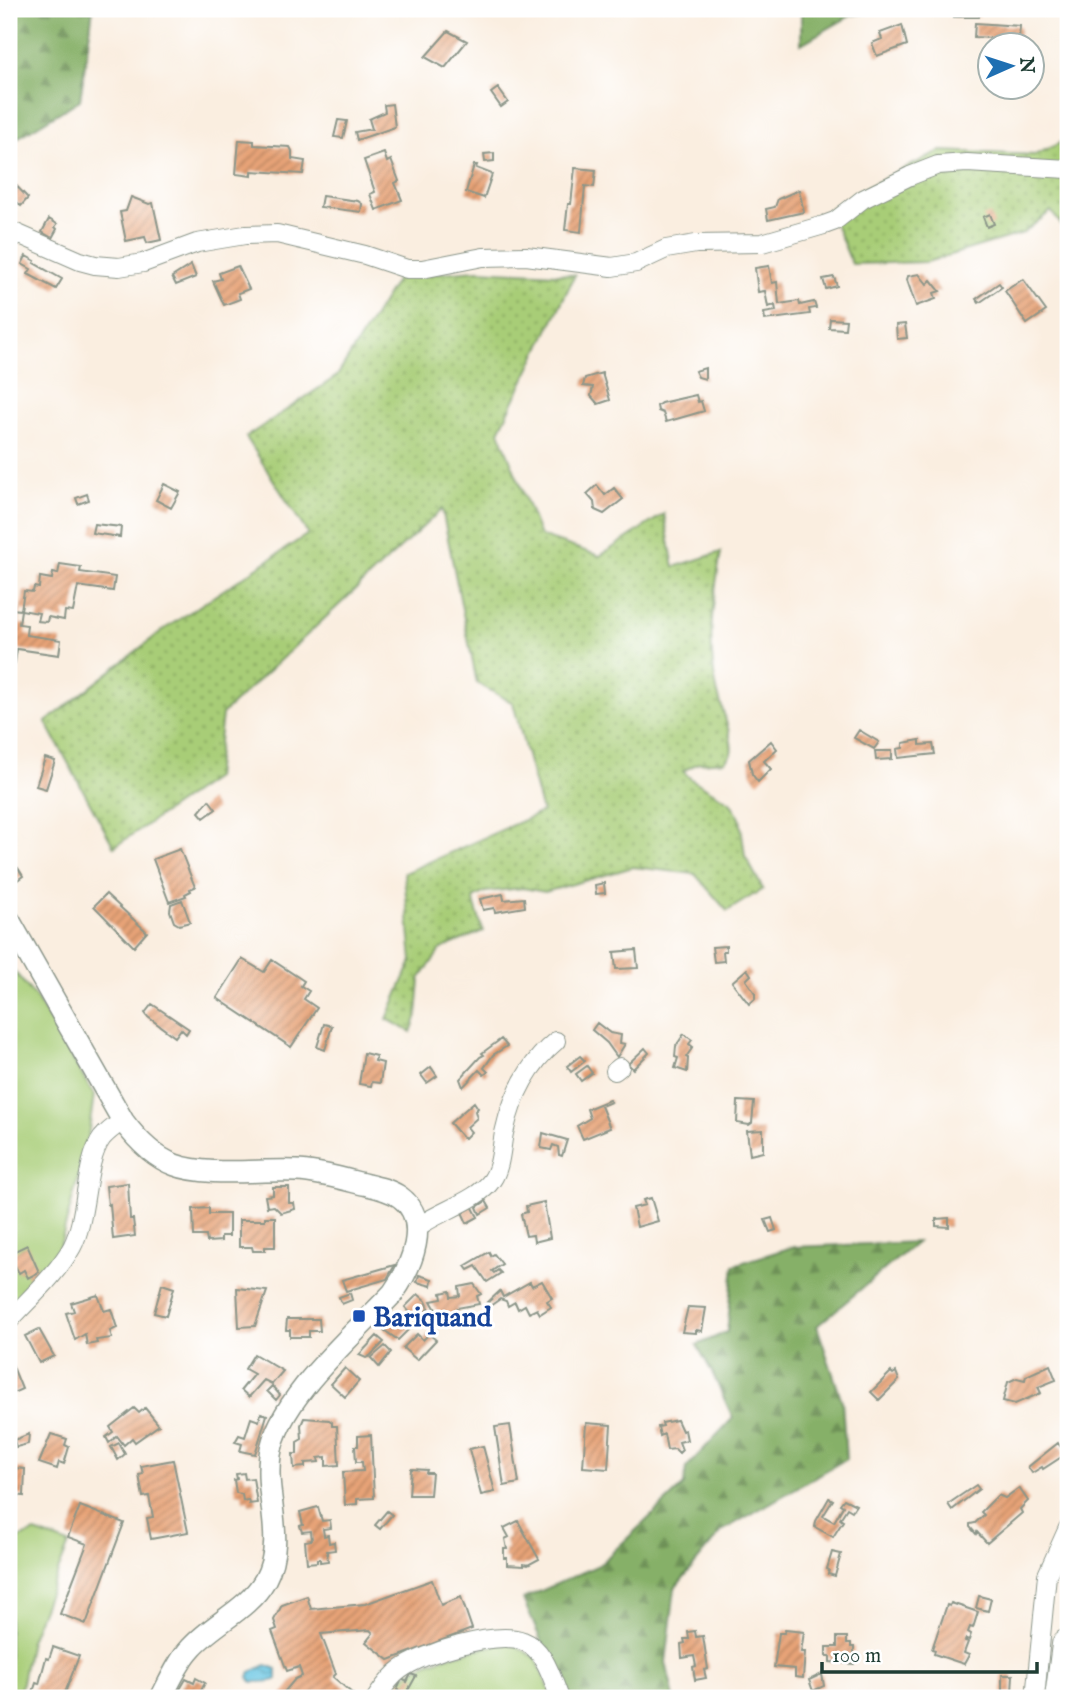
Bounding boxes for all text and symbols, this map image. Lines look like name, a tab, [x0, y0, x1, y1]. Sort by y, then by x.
north arrow	[976, 32, 1046, 102]
text: N	[1014, 55, 1038, 75]
place label: Bariquand	[373, 1301, 493, 1336]
marker: Bariquand	[351, 1308, 367, 1324]
scale bar	[822, 1630, 1037, 1674]
text: 100 m	[832, 1643, 881, 1670]

